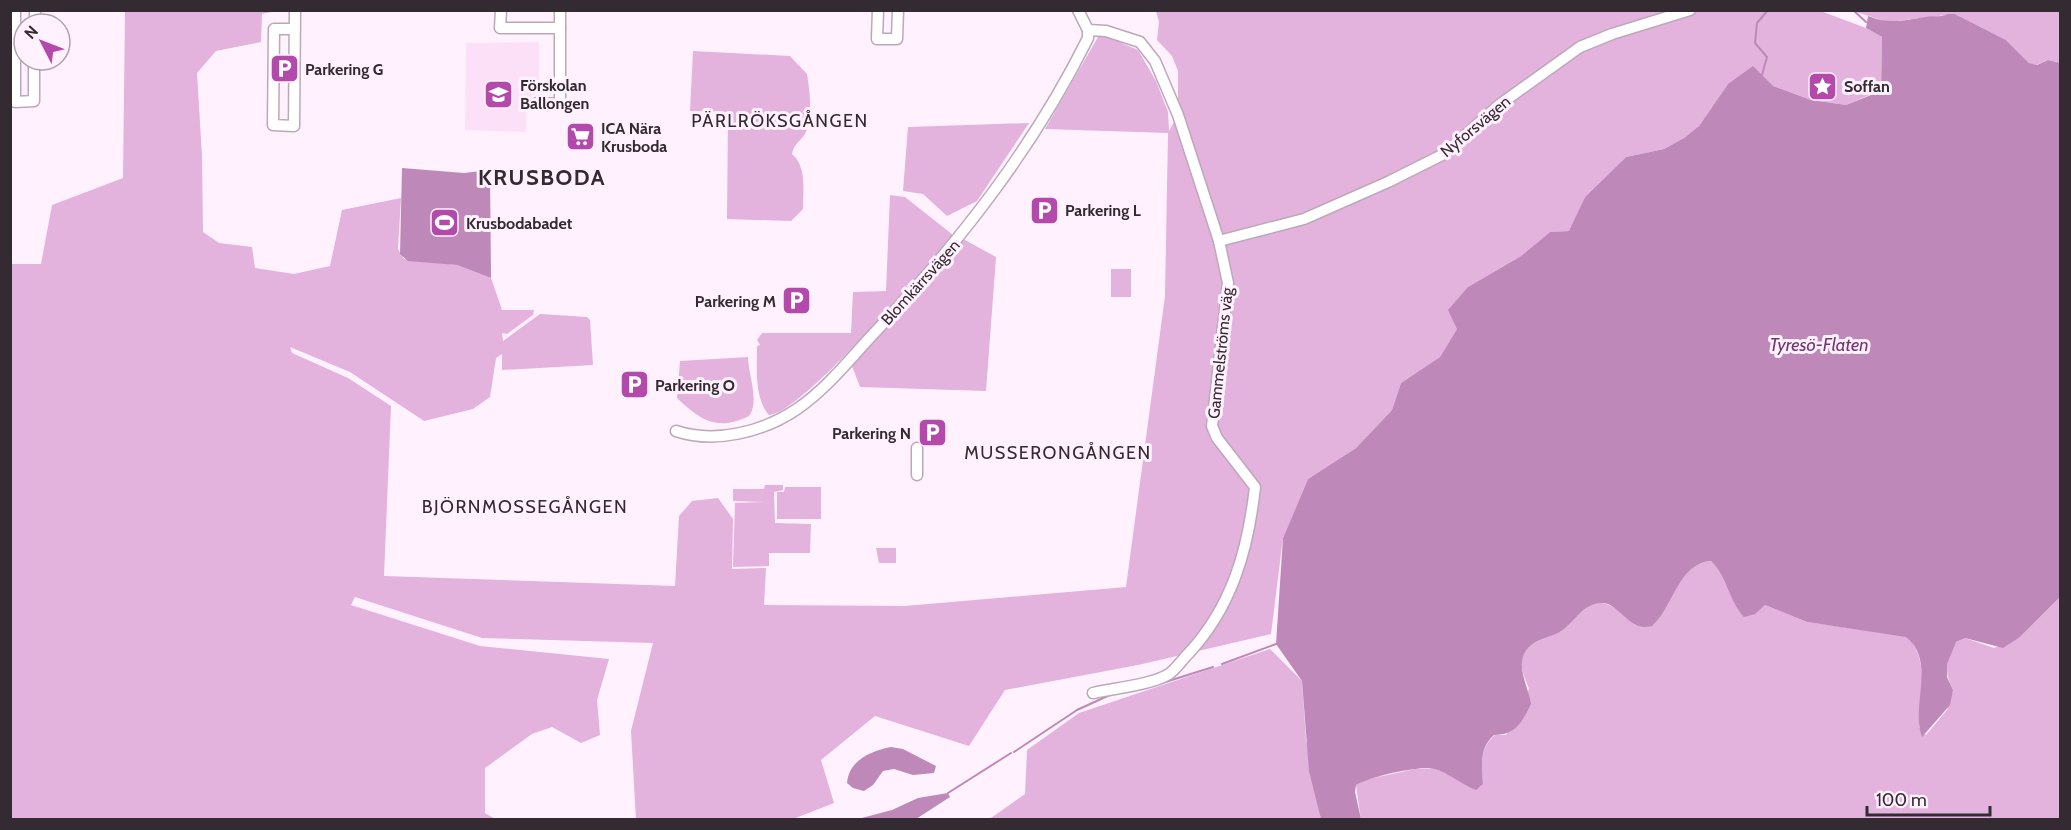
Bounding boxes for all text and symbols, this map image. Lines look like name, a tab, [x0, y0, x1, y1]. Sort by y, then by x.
north arrow	[12, 12, 72, 72]
text: N	[20, 22, 42, 43]
parking icon: Parkering G	[268, 53, 300, 85]
place label: Parkering G	[305, 60, 383, 79]
place icon: Soffan	[1807, 70, 1839, 102]
place label: Förskolan Ballongen	[520, 76, 589, 113]
place label: Soffan	[1844, 77, 1890, 96]
school or university icon: Förskolan Ballongen	[483, 78, 515, 110]
street label: Nyforsvägen	[1437, 92, 1514, 161]
district label: PÄRLRÖKSGÅNGEN	[691, 110, 869, 132]
place label: ICA Nära Krusboda	[601, 119, 667, 156]
supermarket icon: ICA Nära Krusboda	[564, 121, 596, 153]
district label: KRUSBODA	[478, 164, 606, 191]
parking icon: Parkering L	[1028, 194, 1060, 226]
place label: Parkering L	[1065, 201, 1141, 220]
sports icon: Krusbodabadet	[429, 207, 461, 239]
place label: Krusbodabadet	[466, 214, 573, 233]
street label: Blomkärrsvägen	[877, 236, 964, 329]
parking icon: Parkering M	[781, 285, 813, 317]
street label: Gammelströms väg	[1204, 285, 1237, 420]
place label: Parkering M	[695, 292, 776, 311]
water label: Tyresö-Flaten	[1770, 334, 1868, 356]
parking icon: Parkering O	[618, 369, 650, 401]
place label: Parkering O	[655, 376, 735, 395]
parking icon: Parkering N	[916, 417, 948, 449]
place label: Parkering N	[832, 424, 911, 443]
district label: MUSSERONGÅNGEN	[964, 442, 1152, 464]
district label: BJÖRNMOSSEGÅNGEN	[422, 496, 628, 518]
scale bar	[1867, 779, 1990, 817]
text: 100 m	[1876, 789, 1927, 811]

